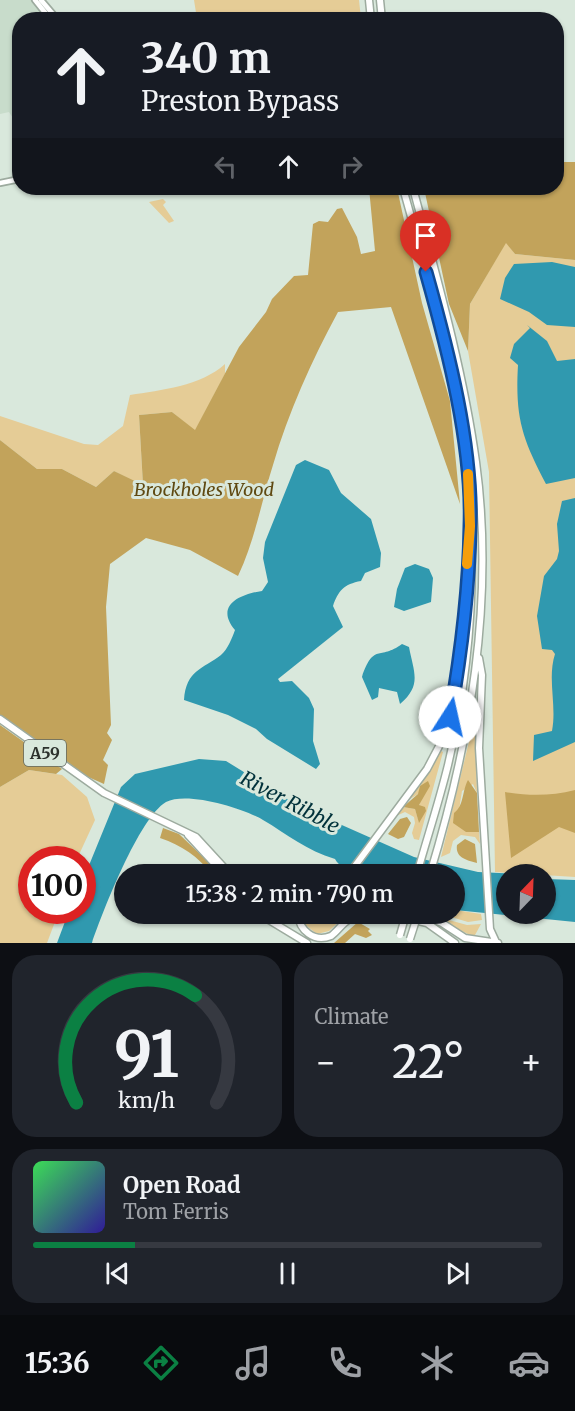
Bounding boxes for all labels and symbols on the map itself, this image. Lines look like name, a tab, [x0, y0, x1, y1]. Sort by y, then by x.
pin	[400, 210, 451, 272]
park label: Brockholes Wood	[134, 478, 274, 501]
position arrow	[418, 685, 482, 749]
road number: A59	[24, 740, 66, 766]
water label: River Ribble	[236, 765, 344, 838]
speed limit sign: 100	[18, 846, 96, 924]
north arrow	[496, 864, 556, 924]

